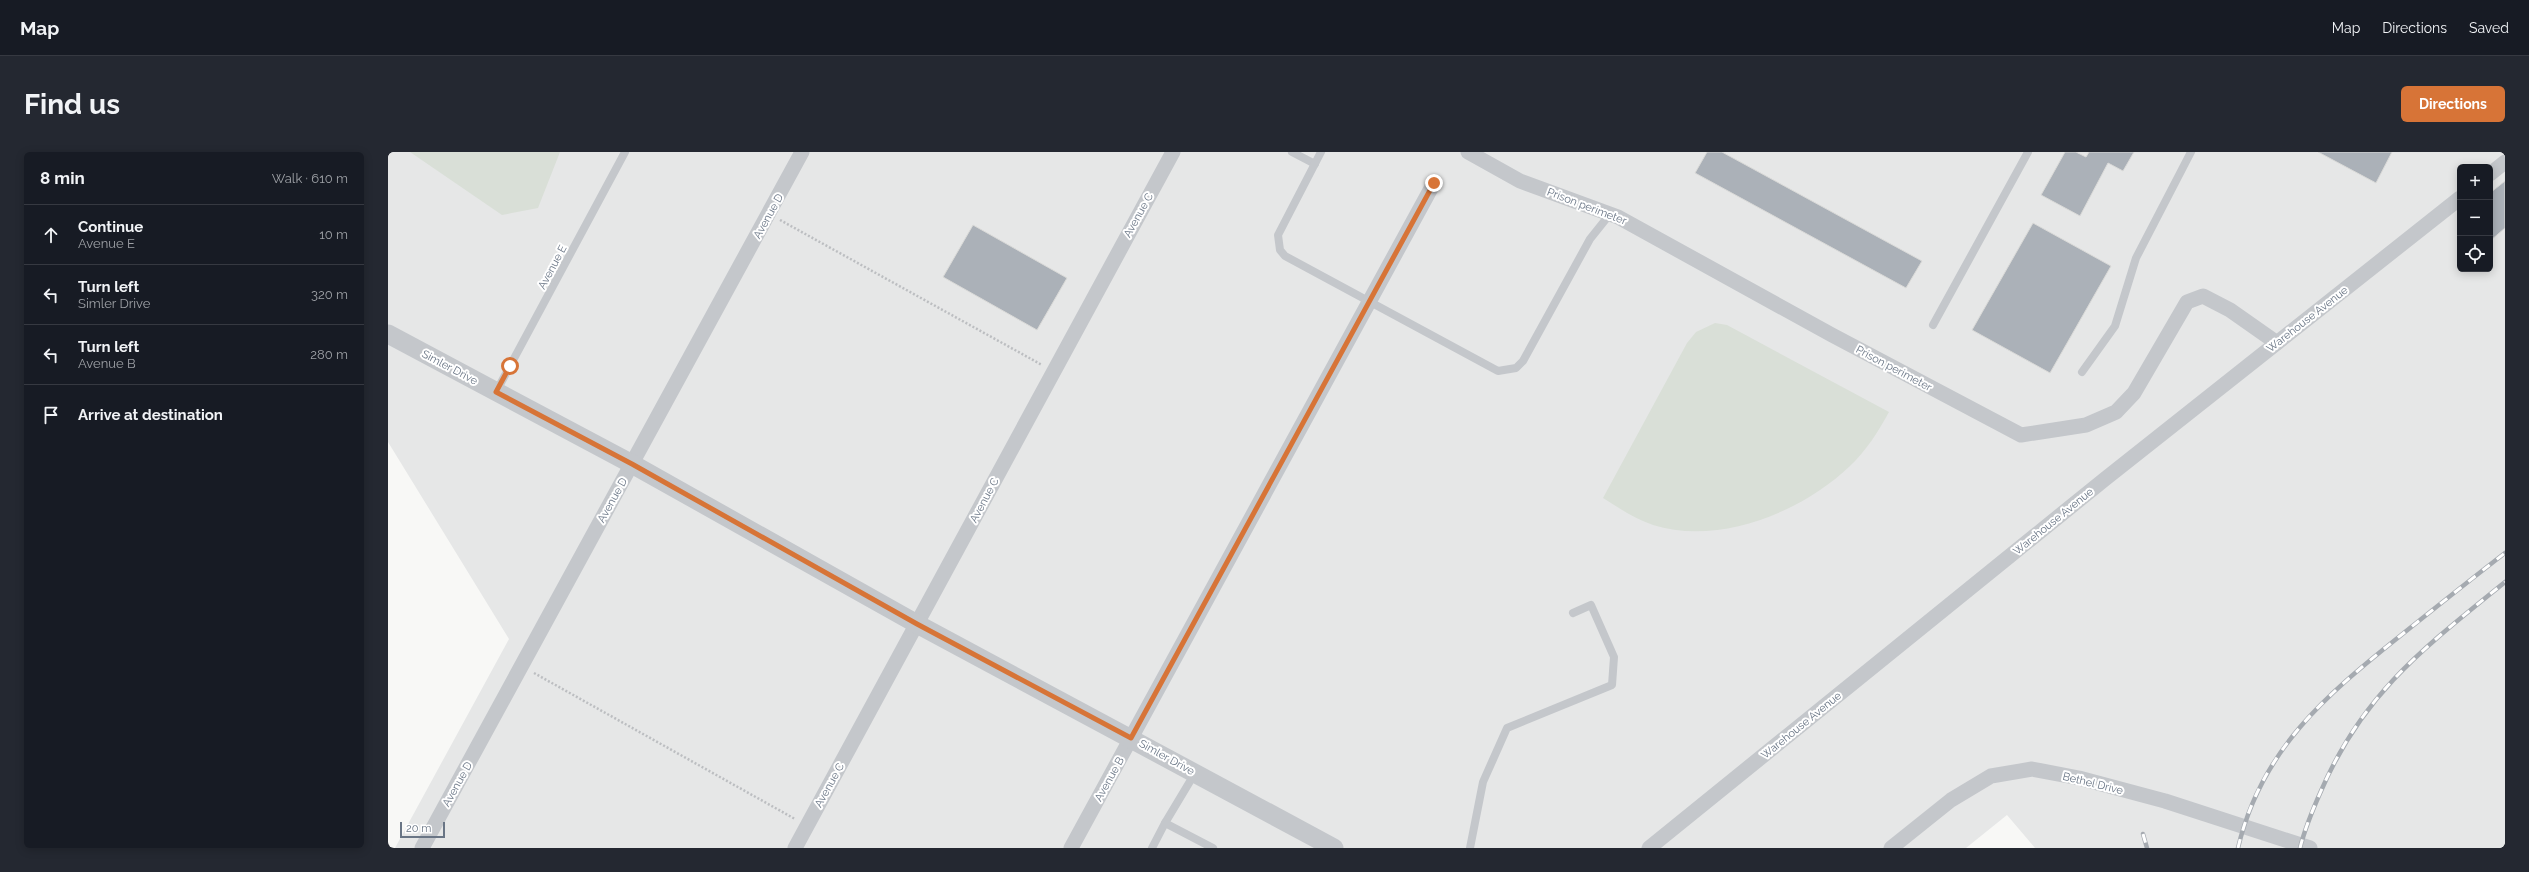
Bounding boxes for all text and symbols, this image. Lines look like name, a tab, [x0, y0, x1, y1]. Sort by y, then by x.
text: Map	[20, 17, 59, 39]
text: Map	[2332, 20, 2360, 36]
text: Directions	[2382, 20, 2447, 36]
text: Saved	[2469, 20, 2509, 36]
button: Directions	[2401, 86, 2505, 122]
text: Find us	[24, 88, 120, 121]
map controls	[2457, 164, 2493, 272]
button: +	[2457, 164, 2493, 200]
text: 8 min	[40, 168, 85, 188]
text: Walk · 610 m	[272, 171, 348, 186]
route end	[1425, 174, 1443, 192]
street label: Prison perimeter	[1545, 185, 1629, 228]
street label: Avenue C	[1121, 190, 1156, 240]
street label: Avenue D	[751, 191, 786, 241]
button: −	[2457, 200, 2493, 236]
text: Continue	[78, 218, 143, 236]
icon: ahead	[40, 224, 62, 246]
text: 10 m	[319, 227, 348, 242]
text: Avenue E	[78, 236, 135, 251]
button: locate	[2457, 236, 2493, 272]
street label: Avenue E	[535, 243, 570, 292]
text: Turn left	[78, 278, 139, 296]
street label: Warehouse Avenue	[2264, 283, 2351, 355]
icon: left	[40, 284, 62, 306]
text: 320 m	[311, 287, 348, 302]
text: Simler Drive	[78, 296, 150, 311]
text: Turn left	[78, 338, 139, 356]
street label: Prison perimeter	[1854, 343, 1934, 394]
icon: left	[40, 344, 62, 366]
text: 280 m	[310, 347, 348, 362]
street label: Simler Drive	[420, 347, 480, 388]
text: Avenue B	[78, 356, 136, 371]
route start	[501, 357, 519, 375]
icon: arrive	[40, 404, 62, 426]
text: Arrive at destination	[78, 406, 223, 424]
street label: Avenue D	[595, 475, 630, 525]
street label: Avenue C	[967, 475, 1002, 525]
street label: Warehouse Avenue	[2011, 485, 2096, 558]
street label: Warehouse Avenue	[1759, 689, 1844, 762]
street label: Simler Drive	[1137, 737, 1197, 778]
street label: Avenue B	[1092, 755, 1127, 804]
street label: Avenue D	[440, 759, 475, 809]
street label: Avenue C	[812, 760, 847, 810]
street label: Bethel Drive	[2061, 770, 2125, 797]
scale bar	[400, 820, 445, 839]
text: 20 m	[406, 822, 431, 835]

